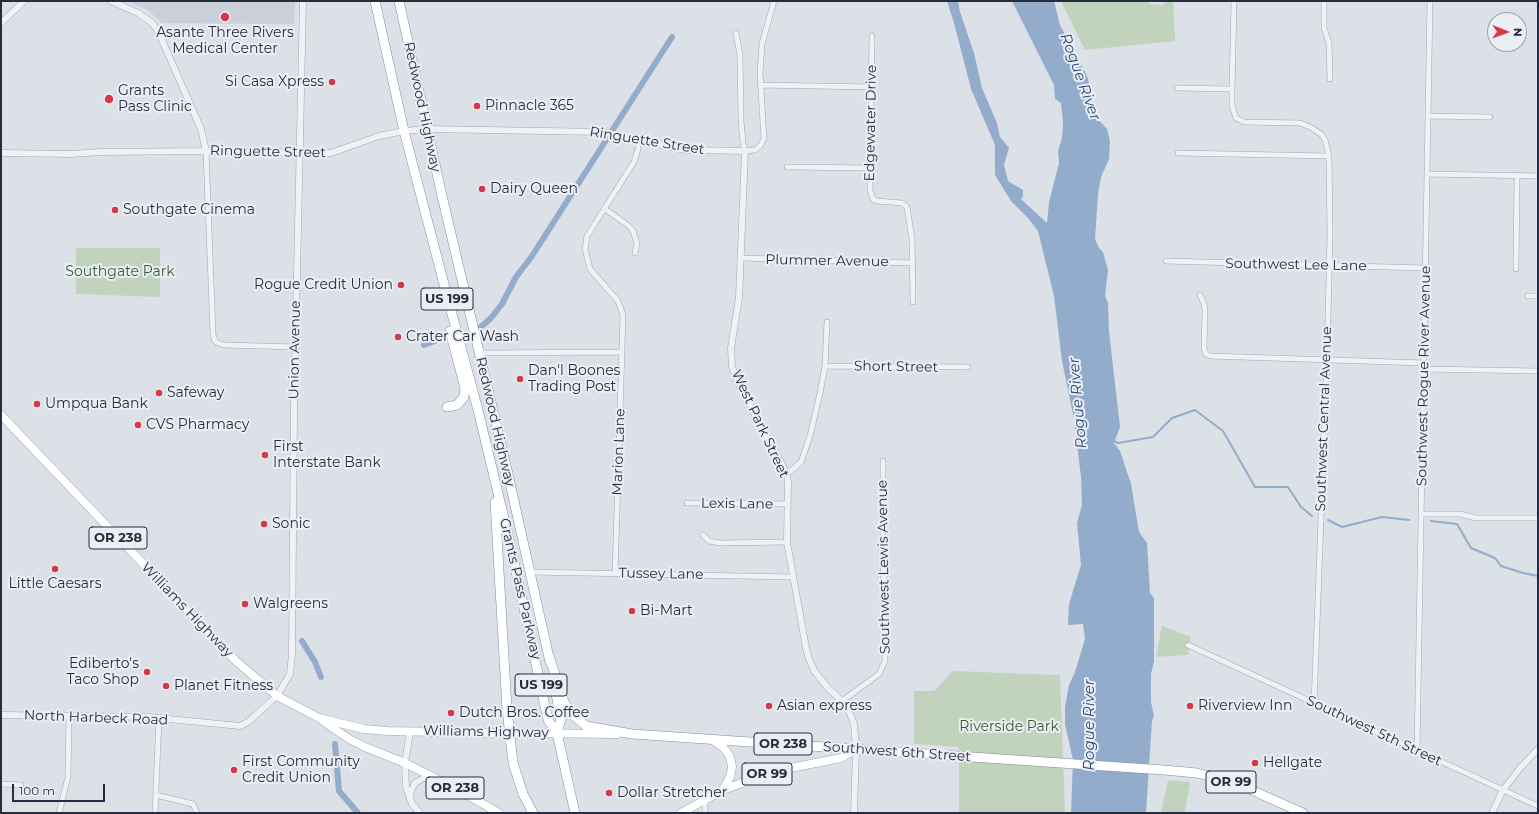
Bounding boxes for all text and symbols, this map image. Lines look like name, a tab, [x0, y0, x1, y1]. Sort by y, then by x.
marker: Asante Three Rivers Medical Center	[219, 11, 231, 23]
north arrow	[1487, 12, 1527, 52]
place label: Asante Three Rivers Medical Center	[156, 25, 294, 58]
text: N	[1511, 28, 1525, 37]
water label: Rogue River	[1056, 31, 1104, 123]
street label: Redwood Highway	[400, 40, 444, 174]
street label: Edgewater Drive	[862, 64, 880, 182]
place label: Si Casa Xpress	[225, 74, 324, 90]
marker: Si Casa Xpress	[327, 77, 337, 87]
place label: Grants Pass Clinic	[118, 83, 192, 116]
marker: Grants Pass Clinic	[103, 93, 115, 105]
place label: Pinnacle 365	[485, 98, 574, 114]
marker: Pinnacle 365	[472, 101, 482, 111]
street label: Ringuette Street	[588, 124, 706, 158]
street label: Ringuette Street	[210, 143, 326, 161]
place label: Dairy Queen	[490, 181, 578, 197]
marker: Dairy Queen	[477, 184, 487, 194]
place label: Southgate Cinema	[123, 202, 255, 218]
marker: Southgate Cinema	[110, 205, 120, 215]
street label: Plummer Avenue	[765, 252, 889, 270]
street label: Southwest Lee Lane	[1225, 255, 1367, 275]
park label: Southgate Park	[65, 264, 175, 280]
street label: Southwest Rogue River Avenue	[1414, 266, 1434, 486]
place label: Rogue Credit Union	[254, 277, 393, 293]
marker: Rogue Credit Union	[396, 280, 406, 290]
road number: US 199	[421, 288, 473, 310]
street label: Union Avenue	[286, 300, 304, 400]
street label: Southwest Central Avenue	[1312, 326, 1336, 512]
place label: Crater Car Wash	[406, 329, 519, 345]
marker: Crater Car Wash	[393, 332, 403, 342]
street label: Redwood Highway	[472, 356, 518, 488]
water label: Rogue River	[1065, 357, 1091, 449]
street label: Short Street	[854, 358, 938, 376]
place label: Dan'l Boones Trading Post	[528, 363, 620, 396]
street label: West Park Street	[728, 367, 792, 481]
marker: Dan'l Boones Trading Post	[515, 374, 525, 384]
place label: Safeway	[167, 385, 224, 401]
marker: Safeway	[154, 388, 164, 398]
place label: Umpqua Bank	[45, 396, 148, 412]
marker: Umpqua Bank	[32, 399, 42, 409]
street label: Marion Lane	[609, 408, 629, 496]
place label: CVS Pharmacy	[146, 417, 249, 433]
marker: CVS Pharmacy	[133, 420, 143, 430]
place label: First Interstate Bank	[273, 439, 381, 472]
marker: First Interstate Bank	[260, 450, 270, 460]
street label: Southwest Lewis Avenue	[874, 480, 894, 654]
street label: Lexis Lane	[701, 495, 773, 513]
place label: Sonic	[272, 516, 310, 532]
street label: Grants Pass Parkway	[496, 517, 544, 661]
marker: Sonic	[259, 519, 269, 529]
road number: OR 238	[89, 527, 147, 549]
street label: Williams Highway	[137, 559, 237, 661]
marker: Little Caesars	[50, 564, 60, 574]
street label: Tussey Lane	[618, 565, 704, 583]
place label: Little Caesars	[9, 576, 101, 592]
place label: Walgreens	[253, 596, 328, 612]
marker: Walgreens	[240, 599, 250, 609]
place label: Bi-Mart	[640, 603, 693, 619]
marker: Bi-Mart	[627, 606, 637, 616]
place label: Ediberto's Taco Shop	[67, 656, 139, 688]
marker: Ediberto's Taco Shop	[142, 667, 152, 677]
road number: US 199	[515, 674, 567, 696]
place label: Planet Fitness	[174, 678, 273, 694]
water label: Rogue River	[1081, 679, 1099, 771]
marker: Planet Fitness	[161, 681, 171, 691]
street label: Southwest 5th Street	[1304, 692, 1444, 770]
place label: Asian express	[777, 698, 872, 714]
place label: Riverview Inn	[1198, 698, 1292, 714]
marker: Asian express	[764, 701, 774, 711]
marker: Riverview Inn	[1185, 701, 1195, 711]
place label: Dutch Bros. Coffee	[459, 705, 589, 721]
street label: North Harbeck Road	[24, 707, 168, 729]
marker: Dutch Bros. Coffee	[446, 708, 456, 718]
park label: Riverside Park	[959, 719, 1059, 735]
street label: Williams Highway	[423, 723, 549, 741]
road number: OR 238	[754, 733, 812, 755]
street label: Southwest 6th Street	[822, 738, 972, 766]
place label: First Community Credit Union	[242, 754, 360, 786]
place label: Hellgate	[1263, 755, 1322, 771]
marker: Hellgate	[1250, 758, 1260, 768]
road number: OR 99	[742, 763, 792, 785]
marker: First Community Credit Union	[229, 765, 239, 775]
road number: OR 99	[1206, 771, 1256, 793]
scale bar	[14, 776, 107, 802]
road number: OR 238	[426, 777, 484, 799]
text: 100 m	[19, 783, 55, 798]
place label: Dollar Stretcher	[617, 785, 727, 801]
marker: Dollar Stretcher	[604, 788, 614, 798]

